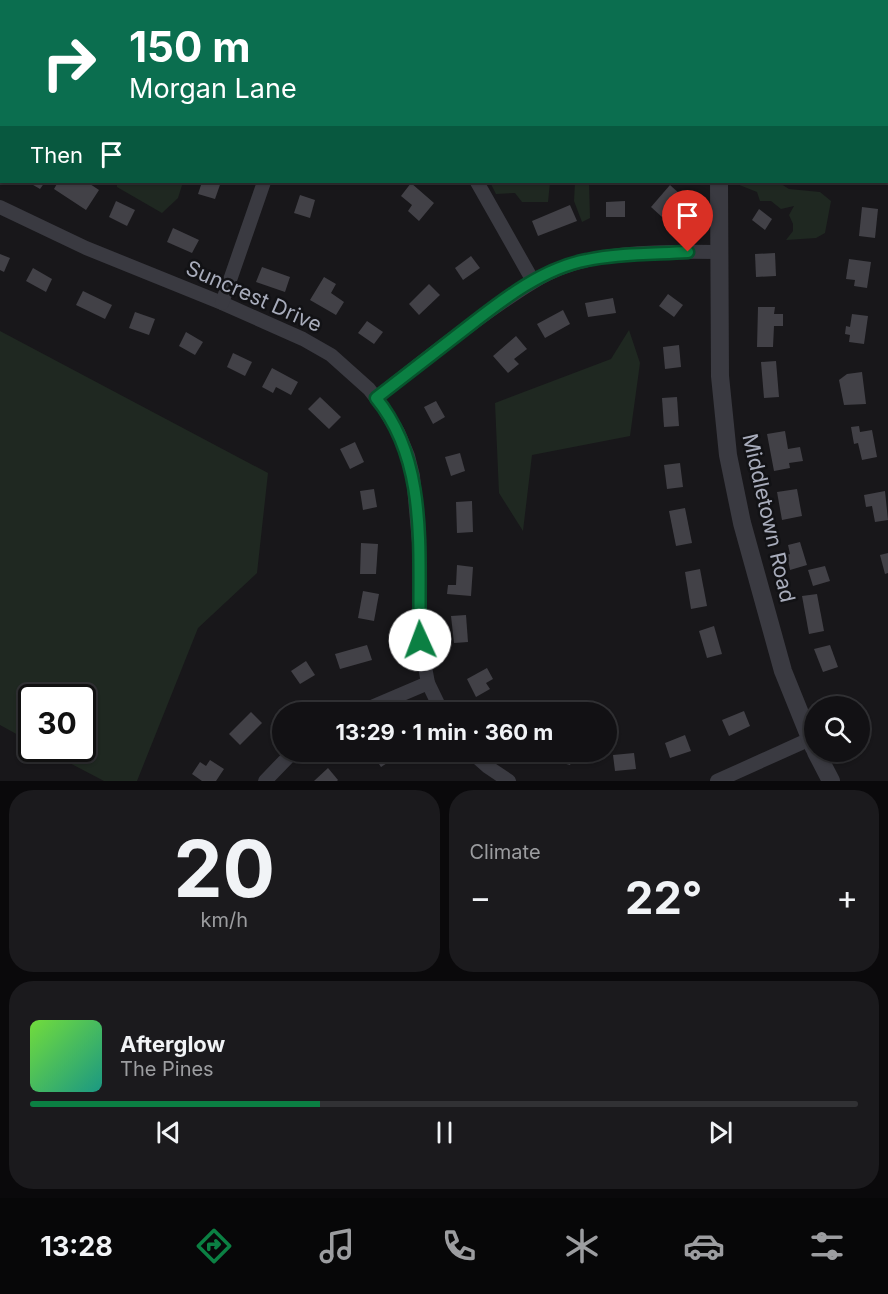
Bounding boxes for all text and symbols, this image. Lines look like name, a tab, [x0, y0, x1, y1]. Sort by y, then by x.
text: 150 m	[129, 21, 251, 72]
icon: right	[30, 24, 108, 102]
text: Morgan Lane	[129, 72, 297, 105]
icon: arrive	[95, 138, 128, 171]
text: Then	[30, 142, 83, 168]
pin	[662, 190, 713, 252]
icon: arrive	[671, 199, 704, 232]
street label: Suncrest Drive	[182, 255, 326, 337]
street label: Middletown Road	[737, 431, 801, 605]
position arrow	[388, 608, 452, 672]
speed limit sign: 30	[18, 684, 96, 762]
map controls	[804, 696, 870, 762]
button: search	[804, 696, 870, 762]
text: 13:29 · 1 min · 360 m	[336, 719, 553, 745]
text: 20	[173, 821, 275, 916]
text: Climate	[470, 840, 541, 864]
text: 22°	[625, 870, 702, 925]
text: −	[470, 877, 491, 917]
text: +	[836, 877, 858, 917]
text: km/h	[200, 908, 248, 932]
text: Afterglow	[120, 1031, 225, 1057]
text: The Pines	[120, 1057, 214, 1081]
icon: previous	[152, 1116, 185, 1149]
icon: pause	[428, 1116, 461, 1149]
icon: next	[704, 1116, 737, 1149]
icon: directions	[193, 1225, 235, 1267]
icon: music	[316, 1225, 358, 1267]
icon: phone	[438, 1225, 480, 1267]
icon: climate	[561, 1225, 603, 1267]
icon: car	[683, 1225, 725, 1267]
icon: filters	[806, 1225, 848, 1267]
text: 13:28	[40, 1230, 113, 1263]

